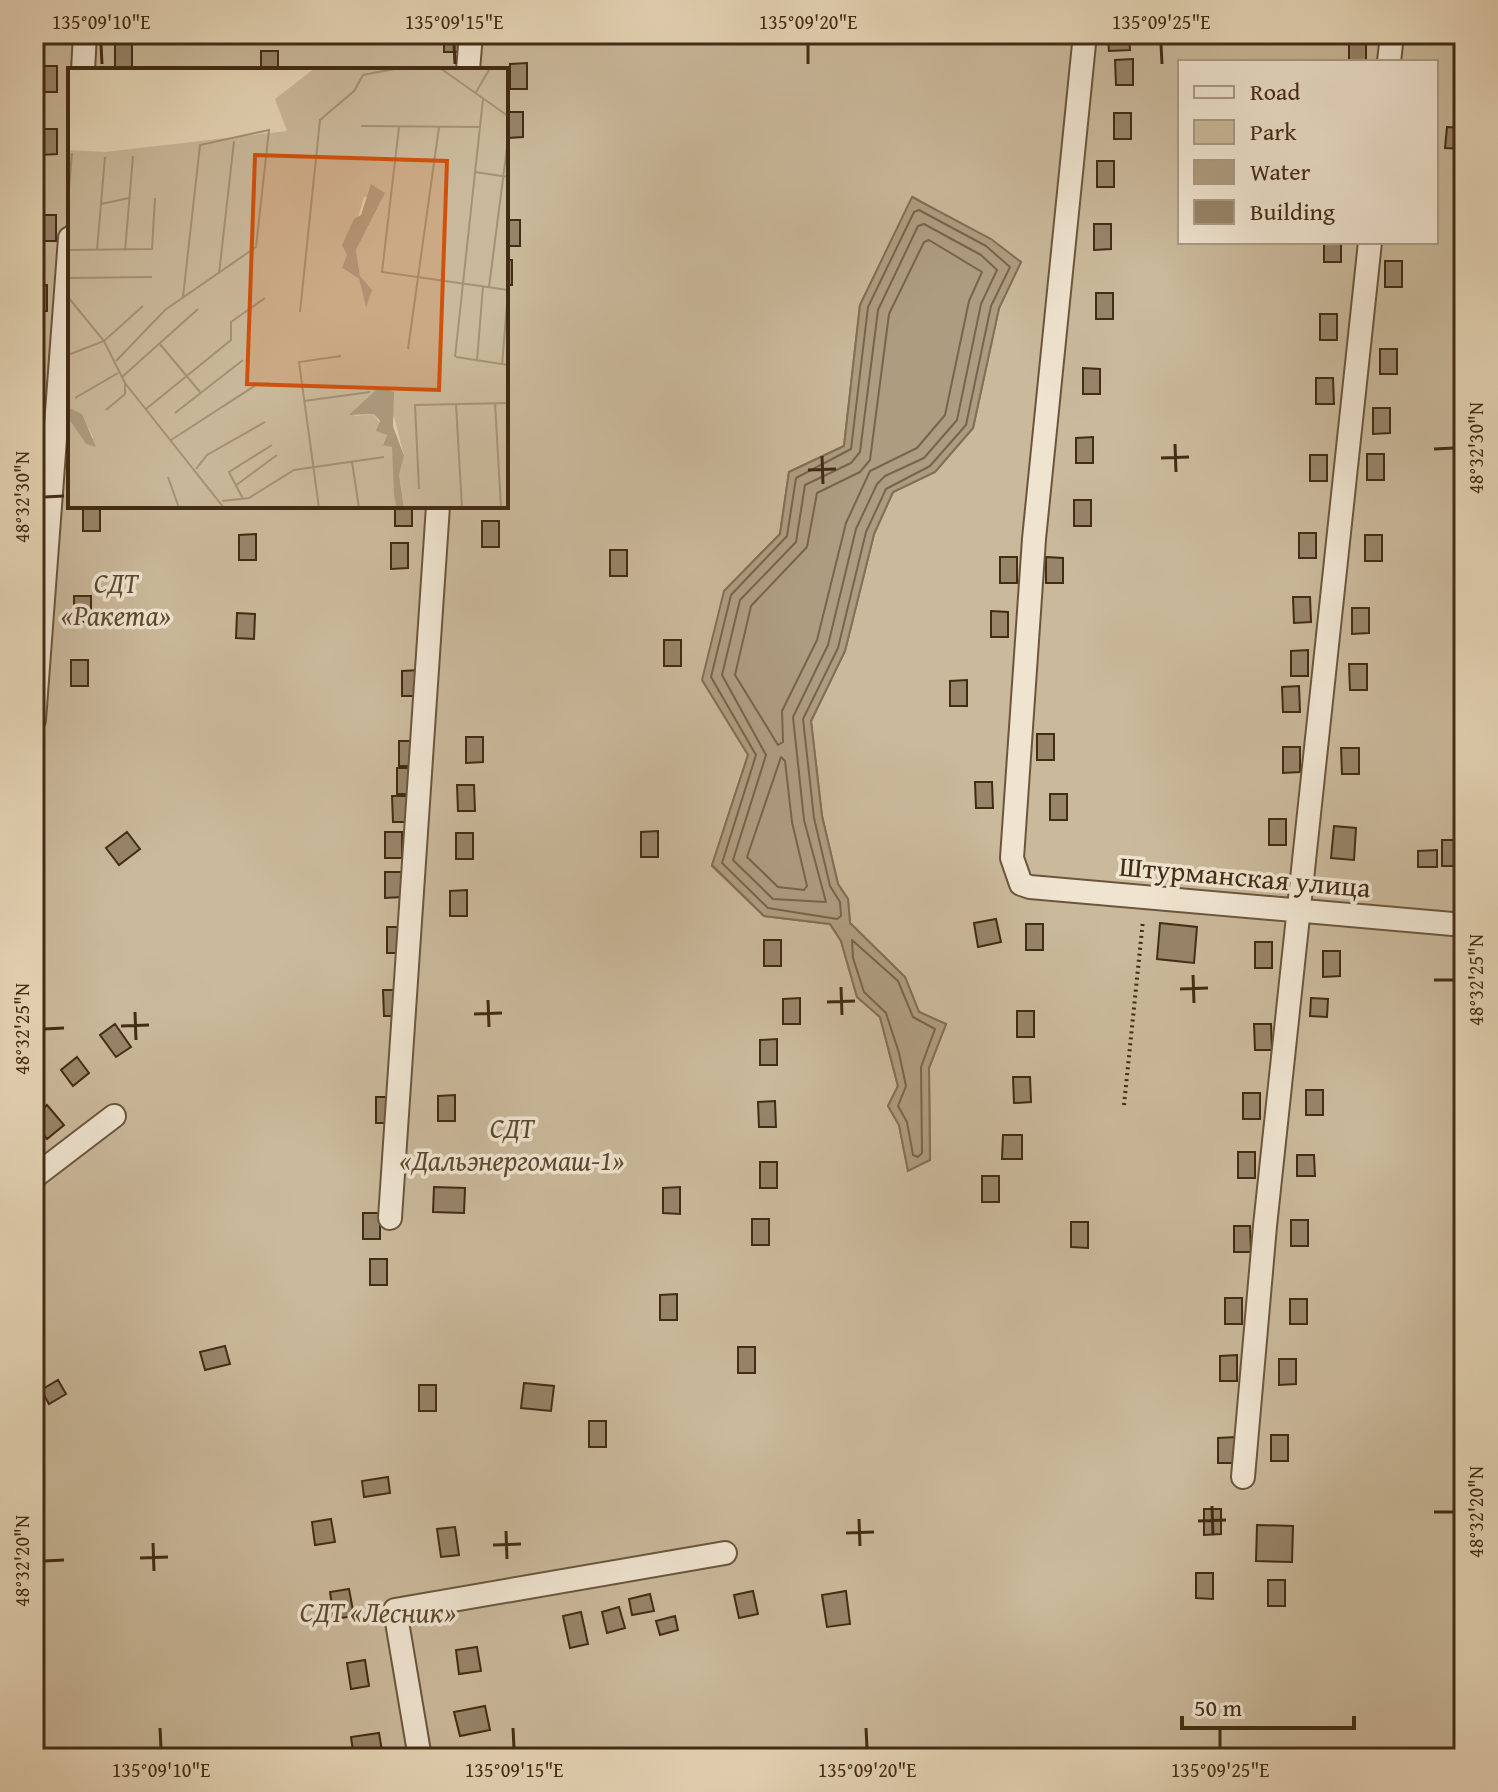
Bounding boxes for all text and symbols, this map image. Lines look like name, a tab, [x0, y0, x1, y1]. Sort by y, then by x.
text: 135°09'10"E	[52, 7, 150, 36]
text: 135°09'15"E	[405, 7, 503, 36]
text: 135°09'20"E	[759, 7, 857, 36]
text: 135°09'25"E	[1112, 7, 1210, 36]
legend	[1178, 60, 1438, 244]
inset map	[68, 68, 508, 508]
text: Road	[1250, 74, 1300, 109]
text: Park	[1250, 114, 1297, 149]
text: Water	[1250, 154, 1311, 189]
text: Building	[1250, 194, 1335, 229]
text: 48°32'30"N	[1461, 402, 1490, 494]
text: 48°32'30"N	[7, 451, 36, 543]
park label: СДТ «Ракета»	[61, 562, 171, 635]
street label: Штурманская улица	[1118, 845, 1373, 907]
text: 48°32'25"N	[1461, 934, 1490, 1026]
text: 48°32'25"N	[7, 983, 36, 1075]
park label: СДТ «Дальэнергомаш-1»	[400, 1107, 624, 1180]
text: 48°32'20"N	[1461, 1466, 1490, 1558]
text: 48°32'20"N	[7, 1515, 36, 1607]
park label: СДТ «Лесник»	[300, 1591, 456, 1632]
scale bar	[1182, 1680, 1354, 1730]
text: 50 m	[1194, 1690, 1242, 1725]
text: 135°09'10"E	[112, 1755, 210, 1784]
text: 135°09'15"E	[465, 1755, 563, 1784]
text: 135°09'20"E	[818, 1755, 916, 1784]
text: 135°09'25"E	[1171, 1755, 1269, 1784]

